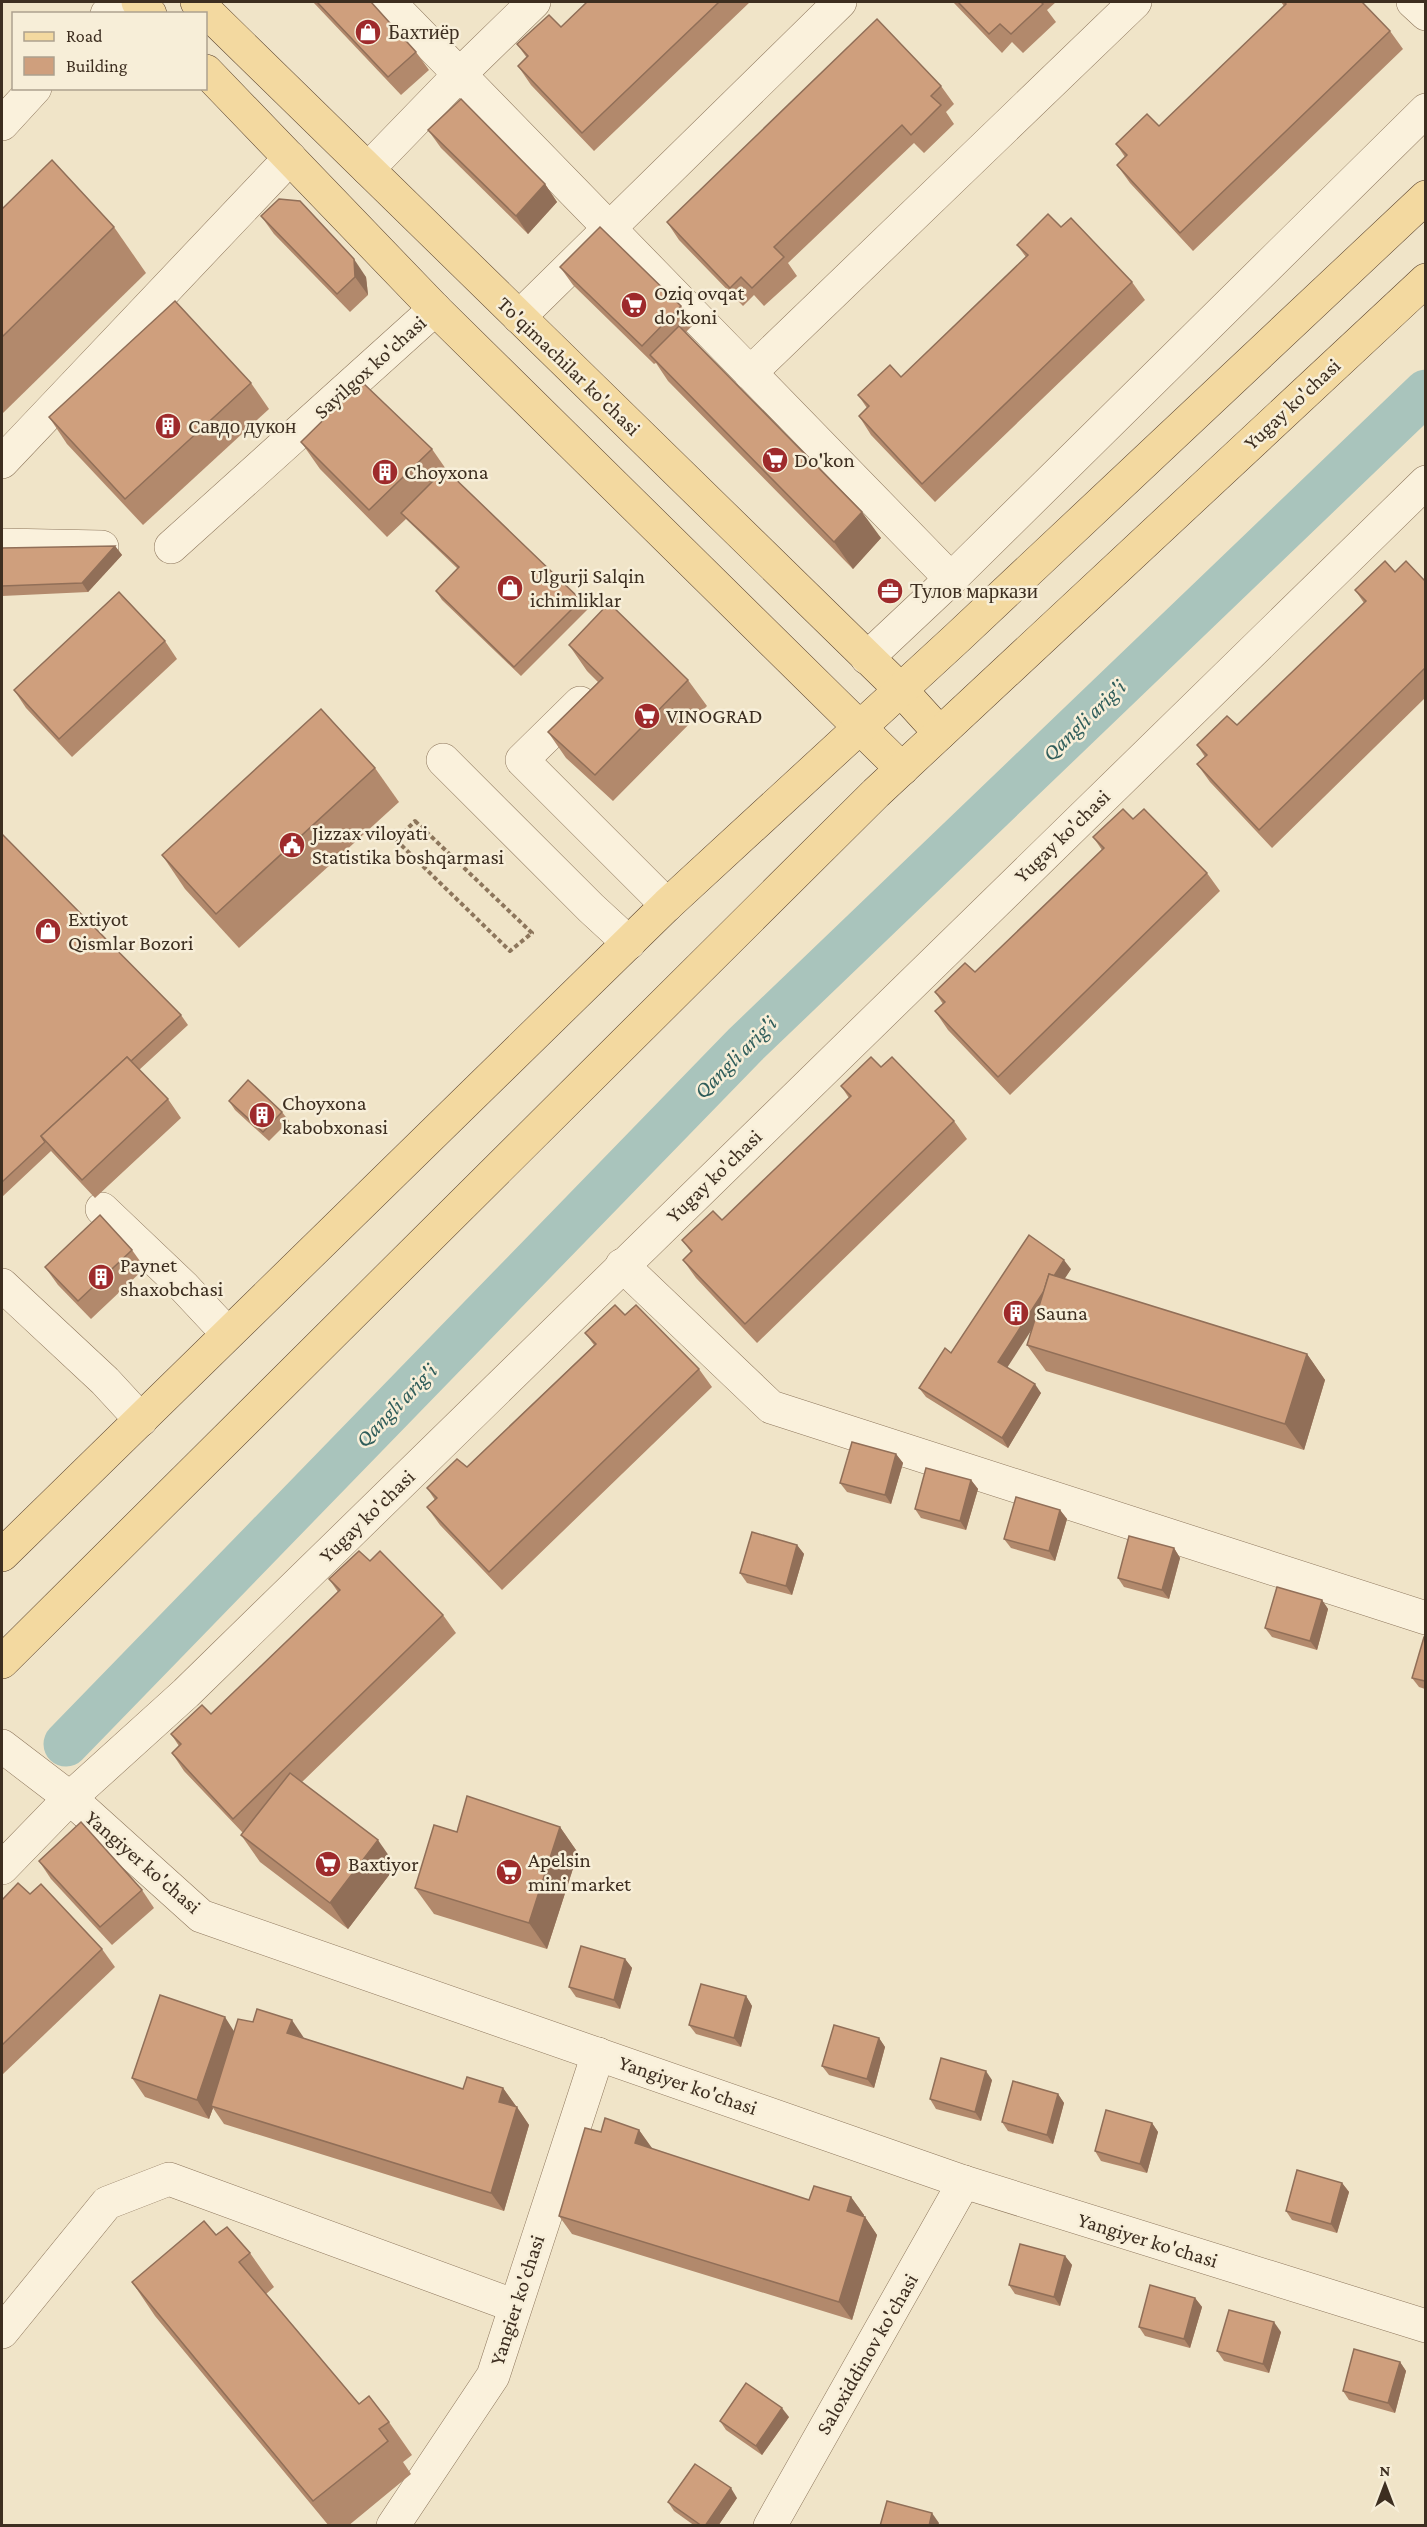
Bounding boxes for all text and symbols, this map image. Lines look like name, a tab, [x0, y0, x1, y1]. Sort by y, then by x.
legend	[12, 12, 207, 90]
shop icon: Бахтиёр	[353, 17, 383, 47]
place label: Бахтиёр	[388, 20, 460, 44]
text: Road	[66, 26, 103, 46]
text: Building	[66, 56, 128, 76]
place label: Oziq ovqat do'koni	[654, 281, 745, 329]
supermarket icon: Oziq ovqat do'koni	[619, 290, 649, 320]
street label: To'qimachilar ko'chasi	[493, 292, 646, 441]
street label: Sayilgox ko'chasi	[309, 310, 431, 424]
street label: Yugay ko'chasi	[1239, 353, 1346, 455]
building icon: Cавдо дукон	[153, 411, 183, 441]
place label: Cавдо дукон	[188, 414, 296, 438]
supermarket icon: Do'kon	[760, 445, 790, 475]
place label: Do'kon	[794, 448, 855, 472]
building icon: Choyxona	[370, 457, 400, 487]
place label: Choyxona	[404, 460, 489, 484]
place label: Ulgurji Salqin ichimliklar	[530, 564, 645, 612]
shop icon: Ulgurji Salqin ichimliklar	[495, 573, 525, 603]
office icon: Тулов маркази	[875, 576, 905, 606]
place label: Тулов маркази	[910, 579, 1038, 603]
water label: Qangli arig'i	[1037, 674, 1131, 766]
supermarket icon: VINOGRAD	[632, 701, 662, 731]
place label: VINOGRAD	[666, 704, 763, 728]
street label: Yugay ko'chasi	[1009, 784, 1115, 887]
place label: Jizzax viloyati Statistika boshqarmasi	[310, 821, 505, 869]
public building icon: Jizzax viloyati Statistika boshqarmasi	[277, 830, 307, 860]
place label: Extiyot Qismlar Bozori	[68, 907, 194, 955]
shop icon: Extiyot Qismlar Bozori	[33, 916, 63, 946]
water label: Qangli arig'i	[689, 1011, 781, 1103]
place label: Choyxona kabobxonasi	[282, 1091, 389, 1139]
building icon: Choyxona kabobxonasi	[247, 1100, 277, 1130]
street label: Yugay ko'chasi	[661, 1124, 767, 1227]
place label: Paynet shaxobchasi	[120, 1253, 224, 1301]
building icon: Paynet shaxobchasi	[86, 1262, 116, 1292]
building icon: Sauna	[1001, 1298, 1031, 1328]
place label: Sauna	[1036, 1301, 1088, 1325]
water label: Qangli arig'i	[350, 1358, 442, 1452]
street label: Yugay ko'chasi	[314, 1464, 420, 1567]
street label: Yangiyer ko'chasi	[80, 1805, 206, 1919]
place label: Apelsin mini market	[528, 1848, 632, 1896]
supermarket icon: Baxtiyor	[313, 1849, 343, 1879]
place label: Baxtiyor	[348, 1852, 419, 1876]
supermarket icon: Apelsin mini market	[494, 1857, 524, 1887]
street label: Yangiyer ko'chasi	[616, 2050, 761, 2120]
street label: Yangiyer ko'chasi	[1075, 2207, 1221, 2273]
street label: Yangier ko'chasi	[485, 2231, 550, 2368]
street label: Saloxiddinov ko'chasi	[811, 2269, 923, 2439]
north arrow	[1355, 2455, 1415, 2515]
text: N	[1380, 2462, 1391, 2479]

